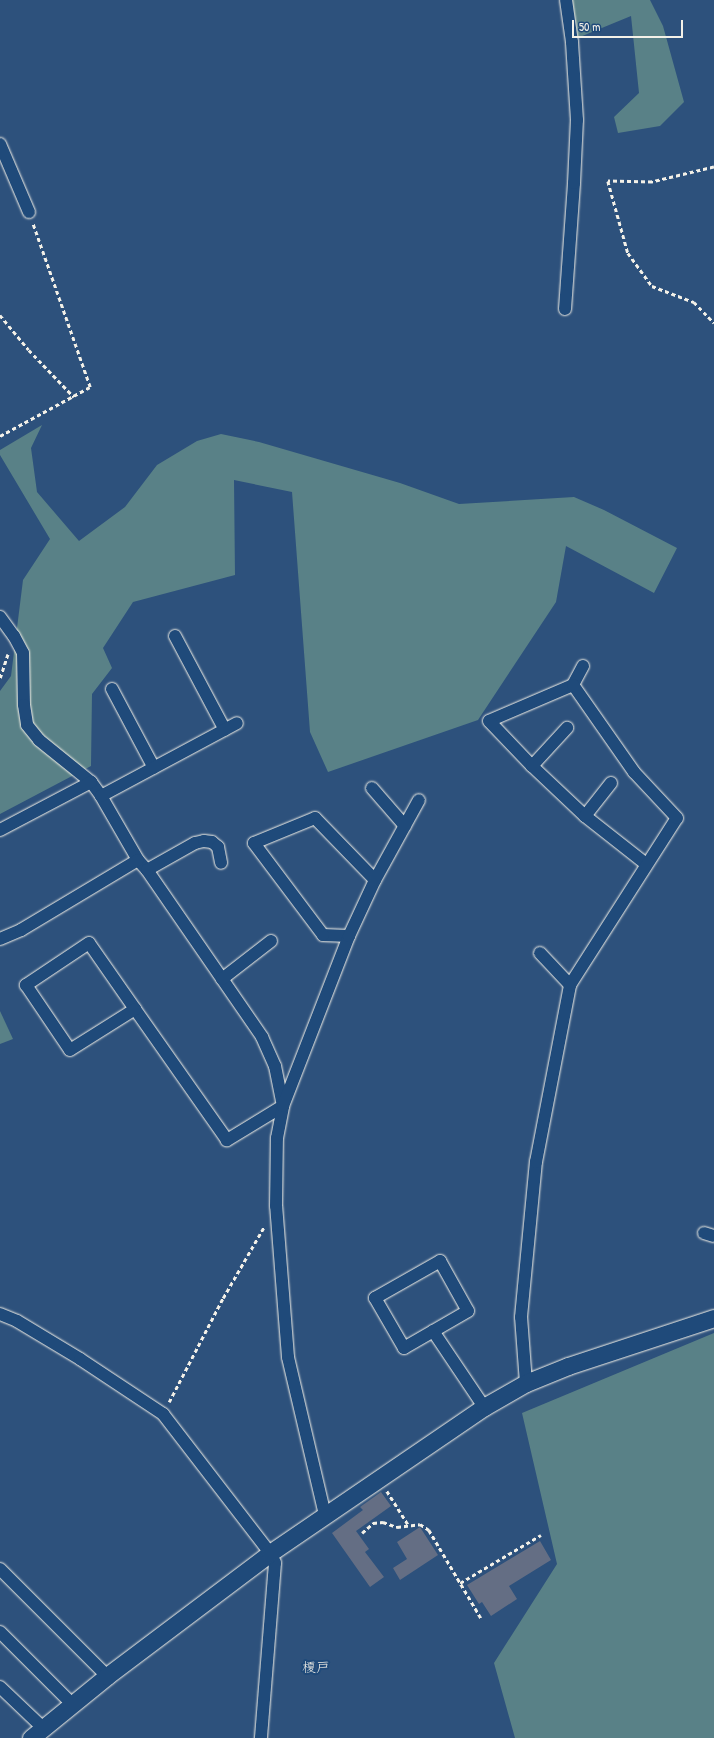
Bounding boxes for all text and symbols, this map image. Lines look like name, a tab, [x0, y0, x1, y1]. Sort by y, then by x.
scale bar	[574, 12, 685, 38]
text: 50 m	[579, 18, 600, 35]
district label: 榎戸	[302, 1659, 330, 1675]

